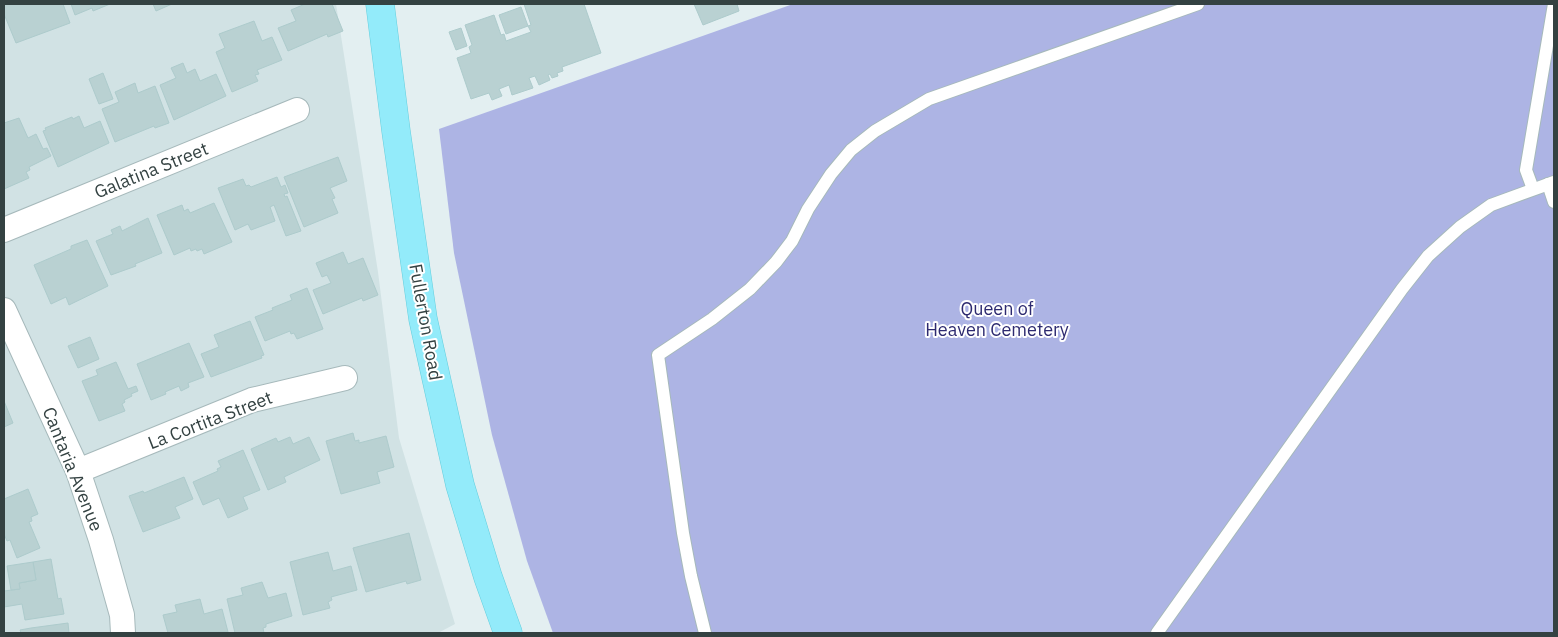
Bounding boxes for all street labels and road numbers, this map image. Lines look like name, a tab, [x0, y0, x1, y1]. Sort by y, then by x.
street label: Galatina Street	[91, 137, 211, 203]
street label: Fullerton Road	[404, 262, 448, 382]
street label: La Cortita Street	[145, 386, 275, 454]
street label: Cantaria Avenue	[38, 403, 108, 535]

